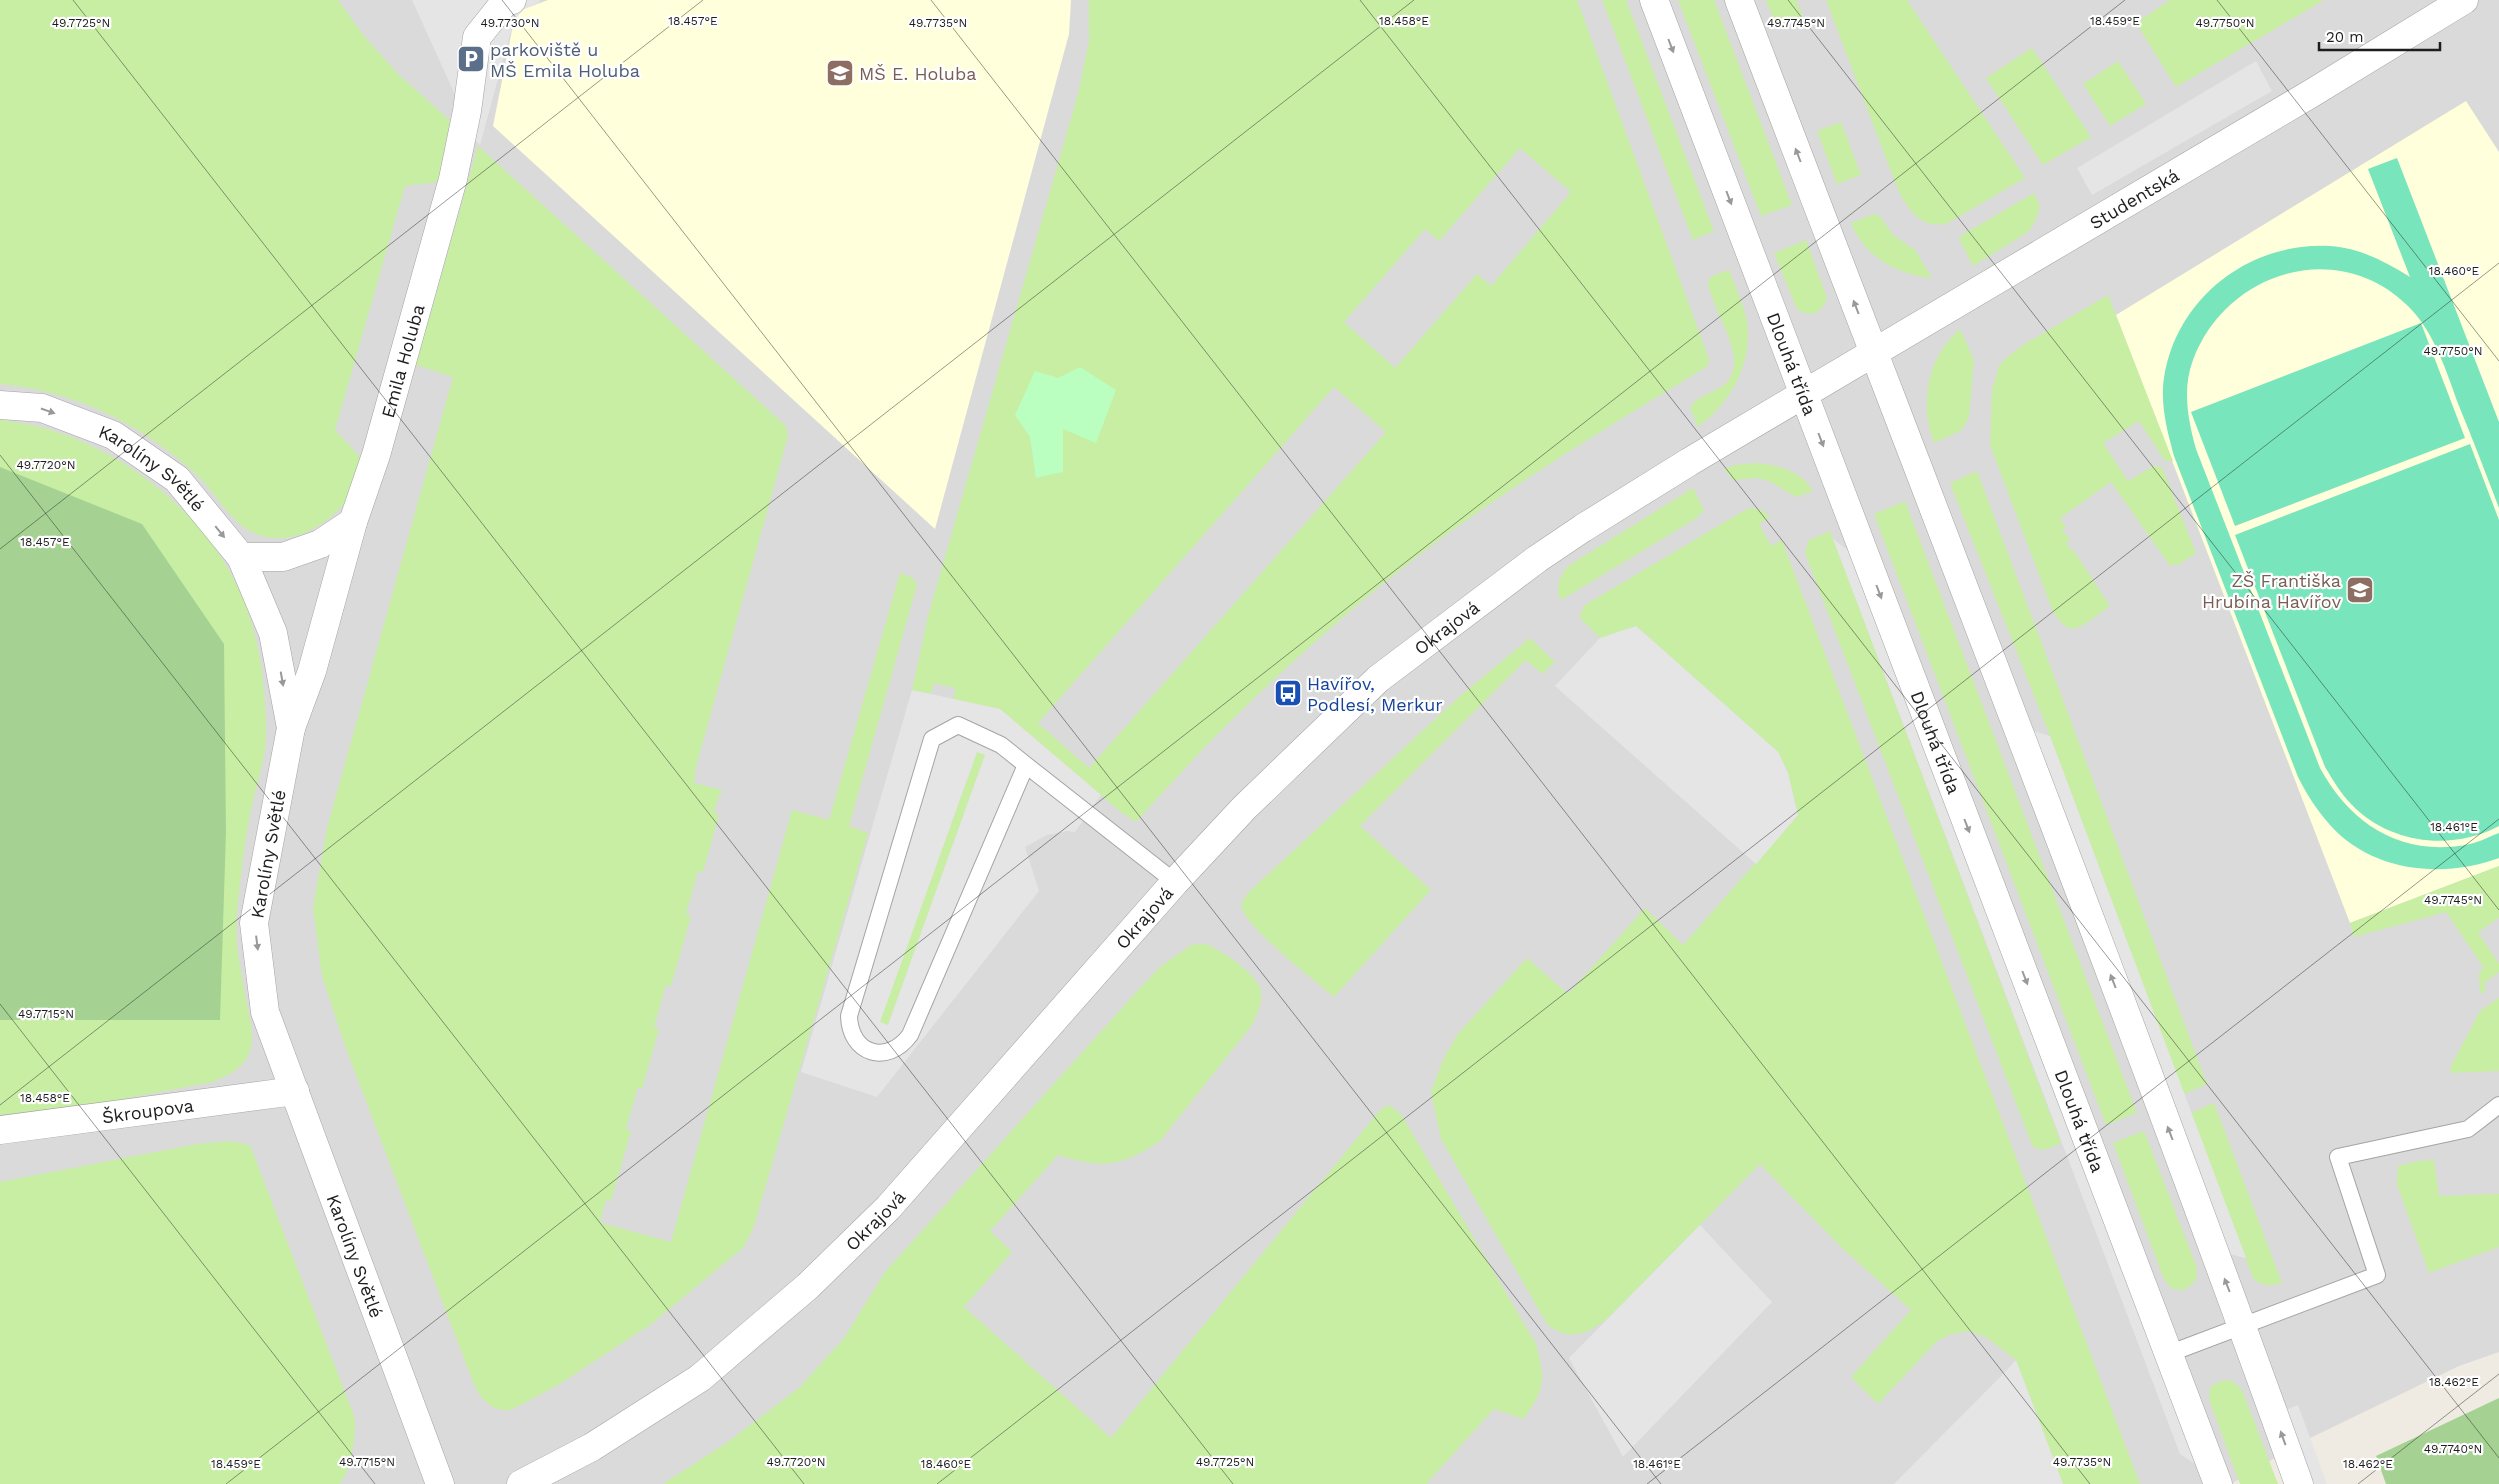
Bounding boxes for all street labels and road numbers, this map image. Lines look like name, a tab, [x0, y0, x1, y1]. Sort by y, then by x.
street label: Studentská	[2085, 164, 2182, 233]
street label: Emila Holuba	[376, 302, 428, 420]
street label: Dlouhá třída	[1763, 309, 1821, 418]
street label: Karolíny Světlé	[96, 420, 209, 515]
street label: Okrajová	[1410, 596, 1483, 659]
street label: Dlouhá třída	[1907, 688, 1965, 797]
street label: Karolíny Světlé	[246, 788, 290, 920]
street label: Okrajová	[1111, 882, 1177, 953]
street label: Dlouhá třída	[2051, 1066, 2109, 1175]
street label: Škroupova	[101, 1094, 195, 1127]
street label: Okrajová	[841, 1186, 909, 1254]
street label: Karolíny Světlé	[323, 1191, 388, 1321]

